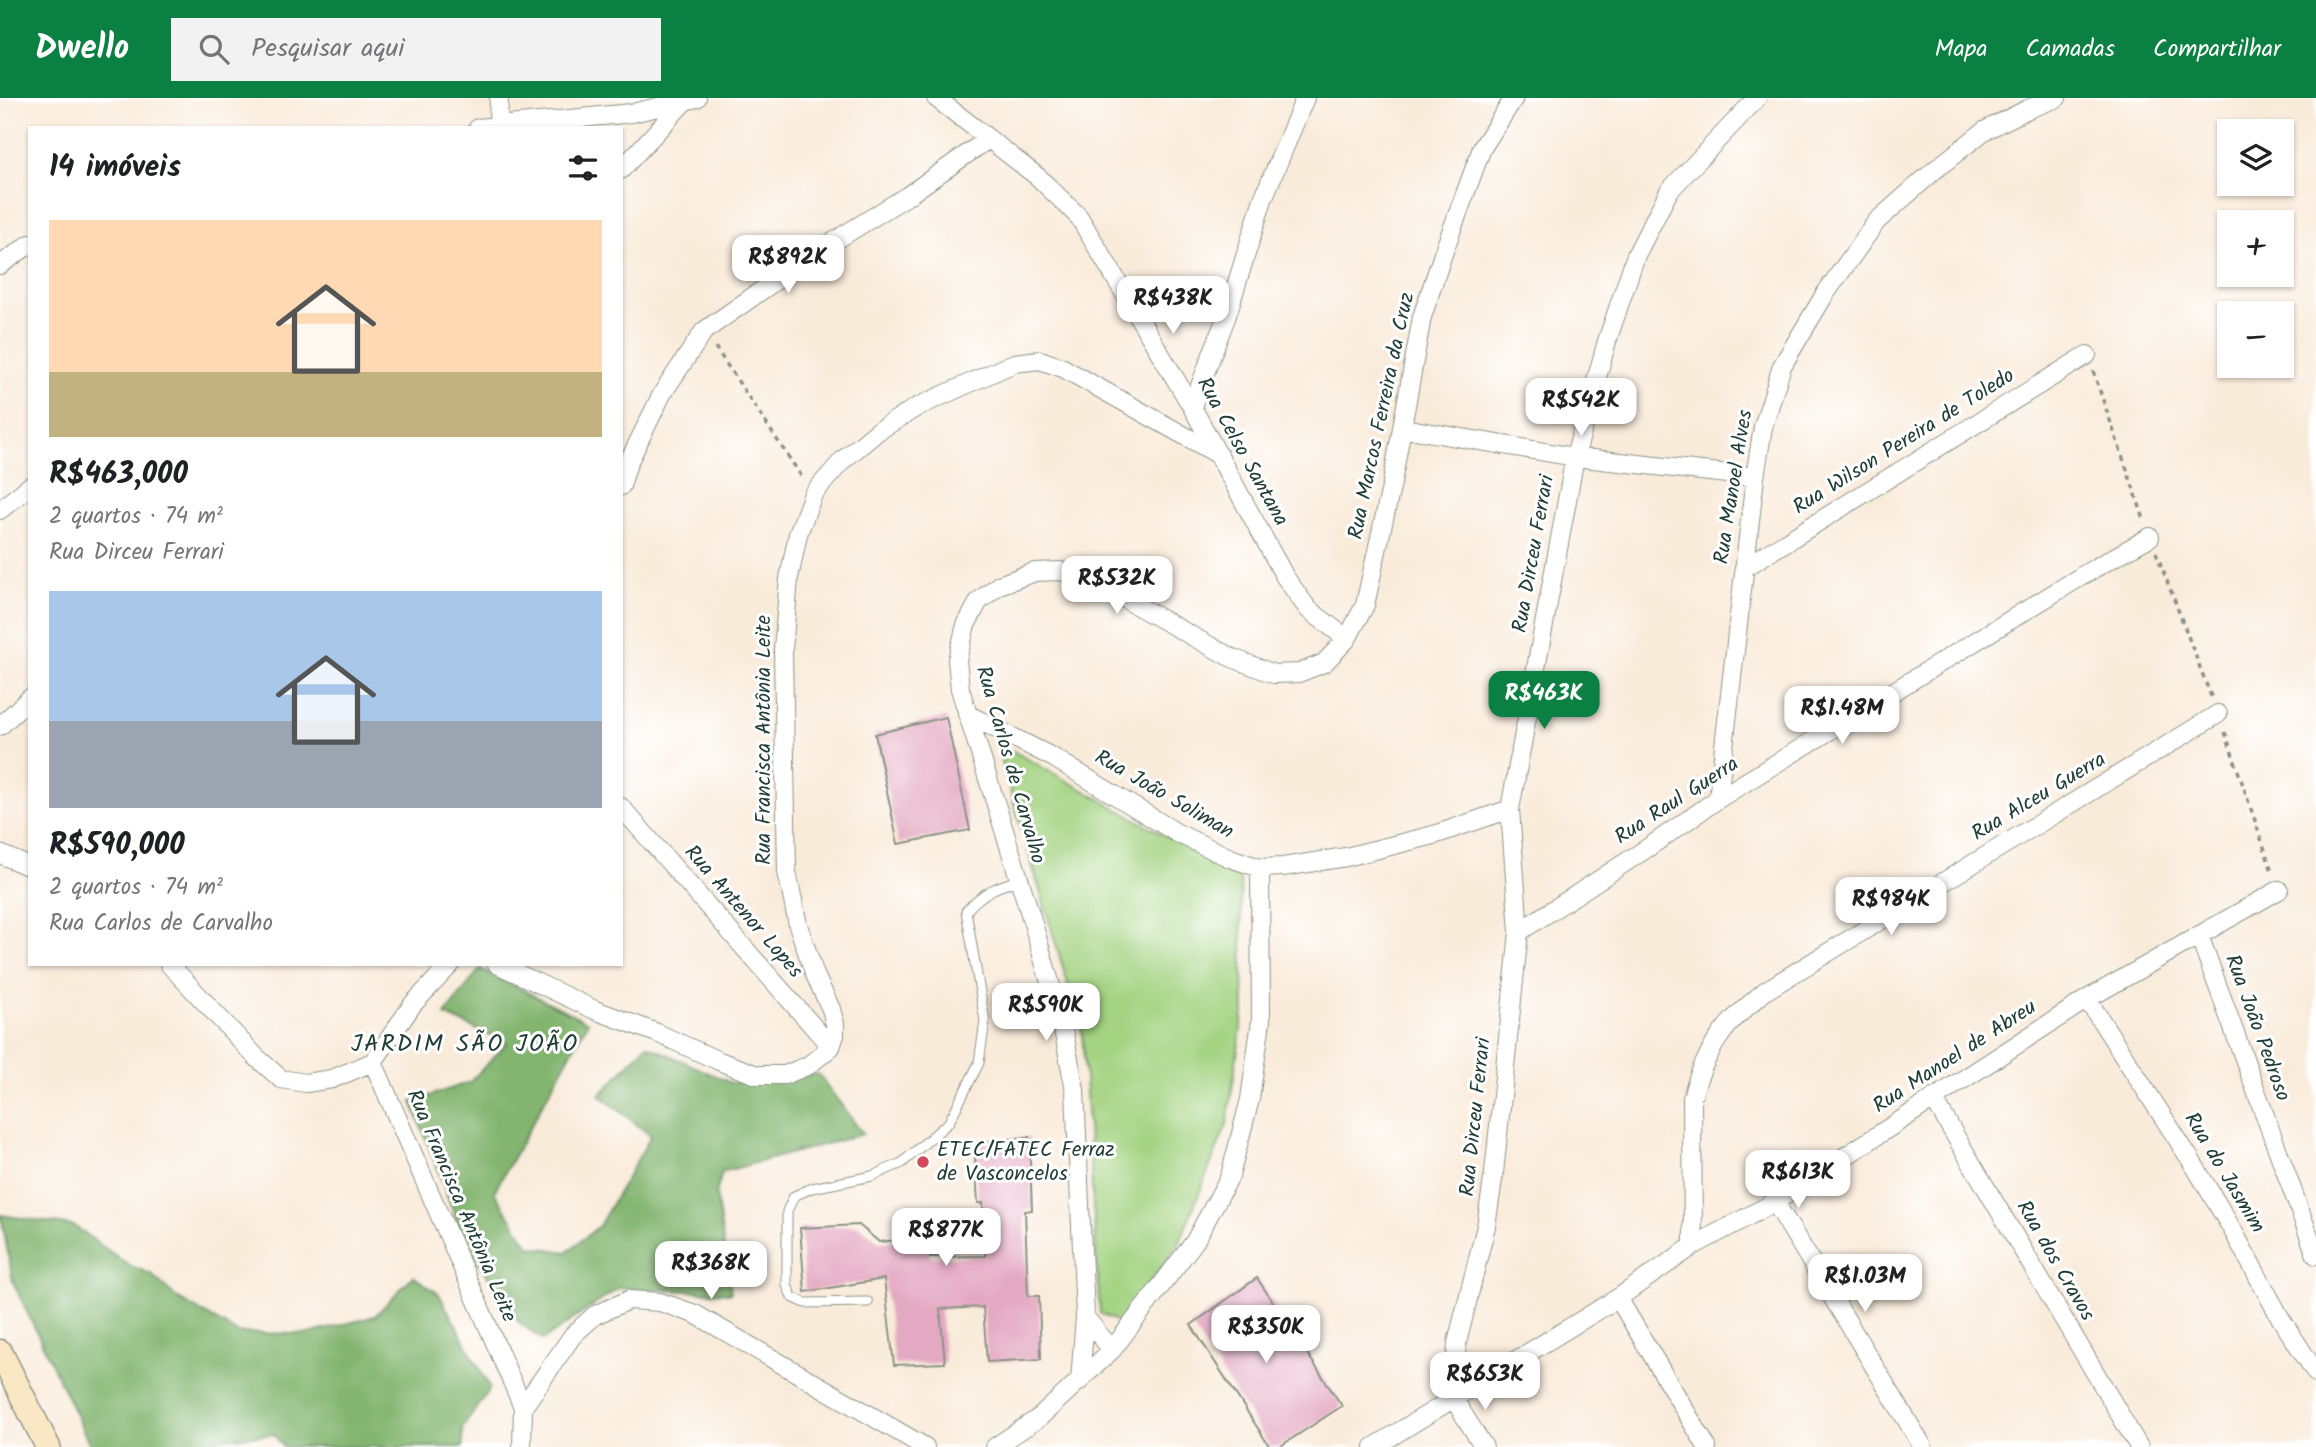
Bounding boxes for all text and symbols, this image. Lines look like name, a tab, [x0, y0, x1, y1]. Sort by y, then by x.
search box	[171, 18, 661, 81]
text: Dwello	[35, 23, 129, 76]
text: Pesquisar aqui	[251, 28, 405, 70]
icon: search	[195, 30, 233, 68]
text: Mapa	[1935, 30, 1988, 69]
text: Camadas	[2026, 30, 2115, 69]
text: Compartilhar	[2153, 30, 2281, 69]
map controls	[2217, 119, 2294, 378]
button: layers	[2217, 119, 2294, 196]
text: 14 imóveis	[49, 144, 181, 192]
icon: filters	[564, 149, 602, 187]
button: +	[2217, 210, 2294, 287]
pin: R$892K	[731, 236, 845, 295]
text: R$892K	[748, 240, 828, 276]
icon: home	[263, 266, 389, 392]
pin: R$438K	[1116, 276, 1230, 336]
text: R$438K	[1133, 281, 1213, 317]
street label: Rua Marcos Ferreira da Cruz	[1340, 289, 1424, 543]
button: −	[2217, 301, 2294, 378]
street label: Rua Wilson Pereira de Toledo	[1787, 360, 2021, 524]
street label: Rua Celso Santana	[1187, 371, 1297, 533]
pin: R$542K	[1524, 378, 1638, 438]
text: R$542K	[1542, 383, 1620, 419]
street label: Rua Manoel Alves	[1706, 407, 1763, 567]
text: R$463,000	[49, 451, 188, 499]
street label: Rua Dirceu Ferrari	[1504, 472, 1564, 635]
text: 2 quartos · 74 m²	[49, 499, 223, 535]
text: Rua Dirceu Ferrari	[49, 535, 224, 571]
pin: R$532K	[1060, 556, 1174, 616]
text: R$532K	[1078, 561, 1156, 597]
street label: Rua Francisca Antônia Leite	[748, 614, 781, 865]
icon: home	[263, 637, 389, 763]
street label: Rua Carlos de Carvalho	[966, 662, 1054, 868]
pin: R$463K	[1487, 672, 1601, 731]
text: R$463K	[1505, 676, 1583, 712]
pin: R$1.48M	[1777, 686, 1907, 746]
text: R$1.48M	[1800, 691, 1884, 727]
street label: Rua João Soliman	[1088, 742, 1240, 848]
street label: Rua Alceu Guerra	[1965, 744, 2113, 850]
street label: Rua Raul Guerra	[1608, 748, 1746, 854]
text: R$590,000	[49, 822, 185, 870]
street label: Rua Antenor Lopes	[676, 838, 810, 986]
text: 2 quartos · 74 m²	[49, 870, 223, 906]
pin: R$984K	[1834, 878, 1948, 937]
text: R$984K	[1851, 882, 1931, 918]
text: Rua Carlos de Carvalho	[49, 906, 273, 942]
street label: Rua João Pedroso	[2215, 950, 2299, 1106]
pin: R$590K	[989, 984, 1103, 1043]
text: R$590K	[1008, 988, 1084, 1024]
street label: Rua Manoel de Abreu	[1867, 992, 2043, 1122]
district label: JARDIM SÃO JOÃO	[351, 1025, 579, 1064]
street label: Rua Dirceu Ferrari	[1451, 1035, 1501, 1198]
street label: Rua Francisca Antônia Leite	[397, 1084, 525, 1328]
street label: Rua do Jasmim	[2175, 1106, 2273, 1240]
place label: ETEC/FATEC Ferraz de Vasconcelos	[937, 1134, 1115, 1191]
pin: R$613K	[1741, 1150, 1855, 1210]
marker: ETEC/FATEC Ferraz de Vasconcelos	[915, 1154, 931, 1170]
text: R$613K	[1761, 1155, 1835, 1191]
street label: Rua dos Cravos	[2007, 1194, 2103, 1328]
pin: R$877K	[889, 1208, 1003, 1268]
text: R$877K	[908, 1213, 984, 1249]
pin: R$368K	[654, 1242, 768, 1301]
text: R$368K	[671, 1246, 751, 1282]
pin: R$1.03M	[1800, 1254, 1930, 1314]
text: R$1.03M	[1824, 1259, 1906, 1295]
pin: R$350K	[1209, 1306, 1323, 1365]
text: R$350K	[1227, 1310, 1305, 1346]
pin: R$653K	[1428, 1352, 1542, 1412]
text: R$653K	[1446, 1357, 1524, 1393]

